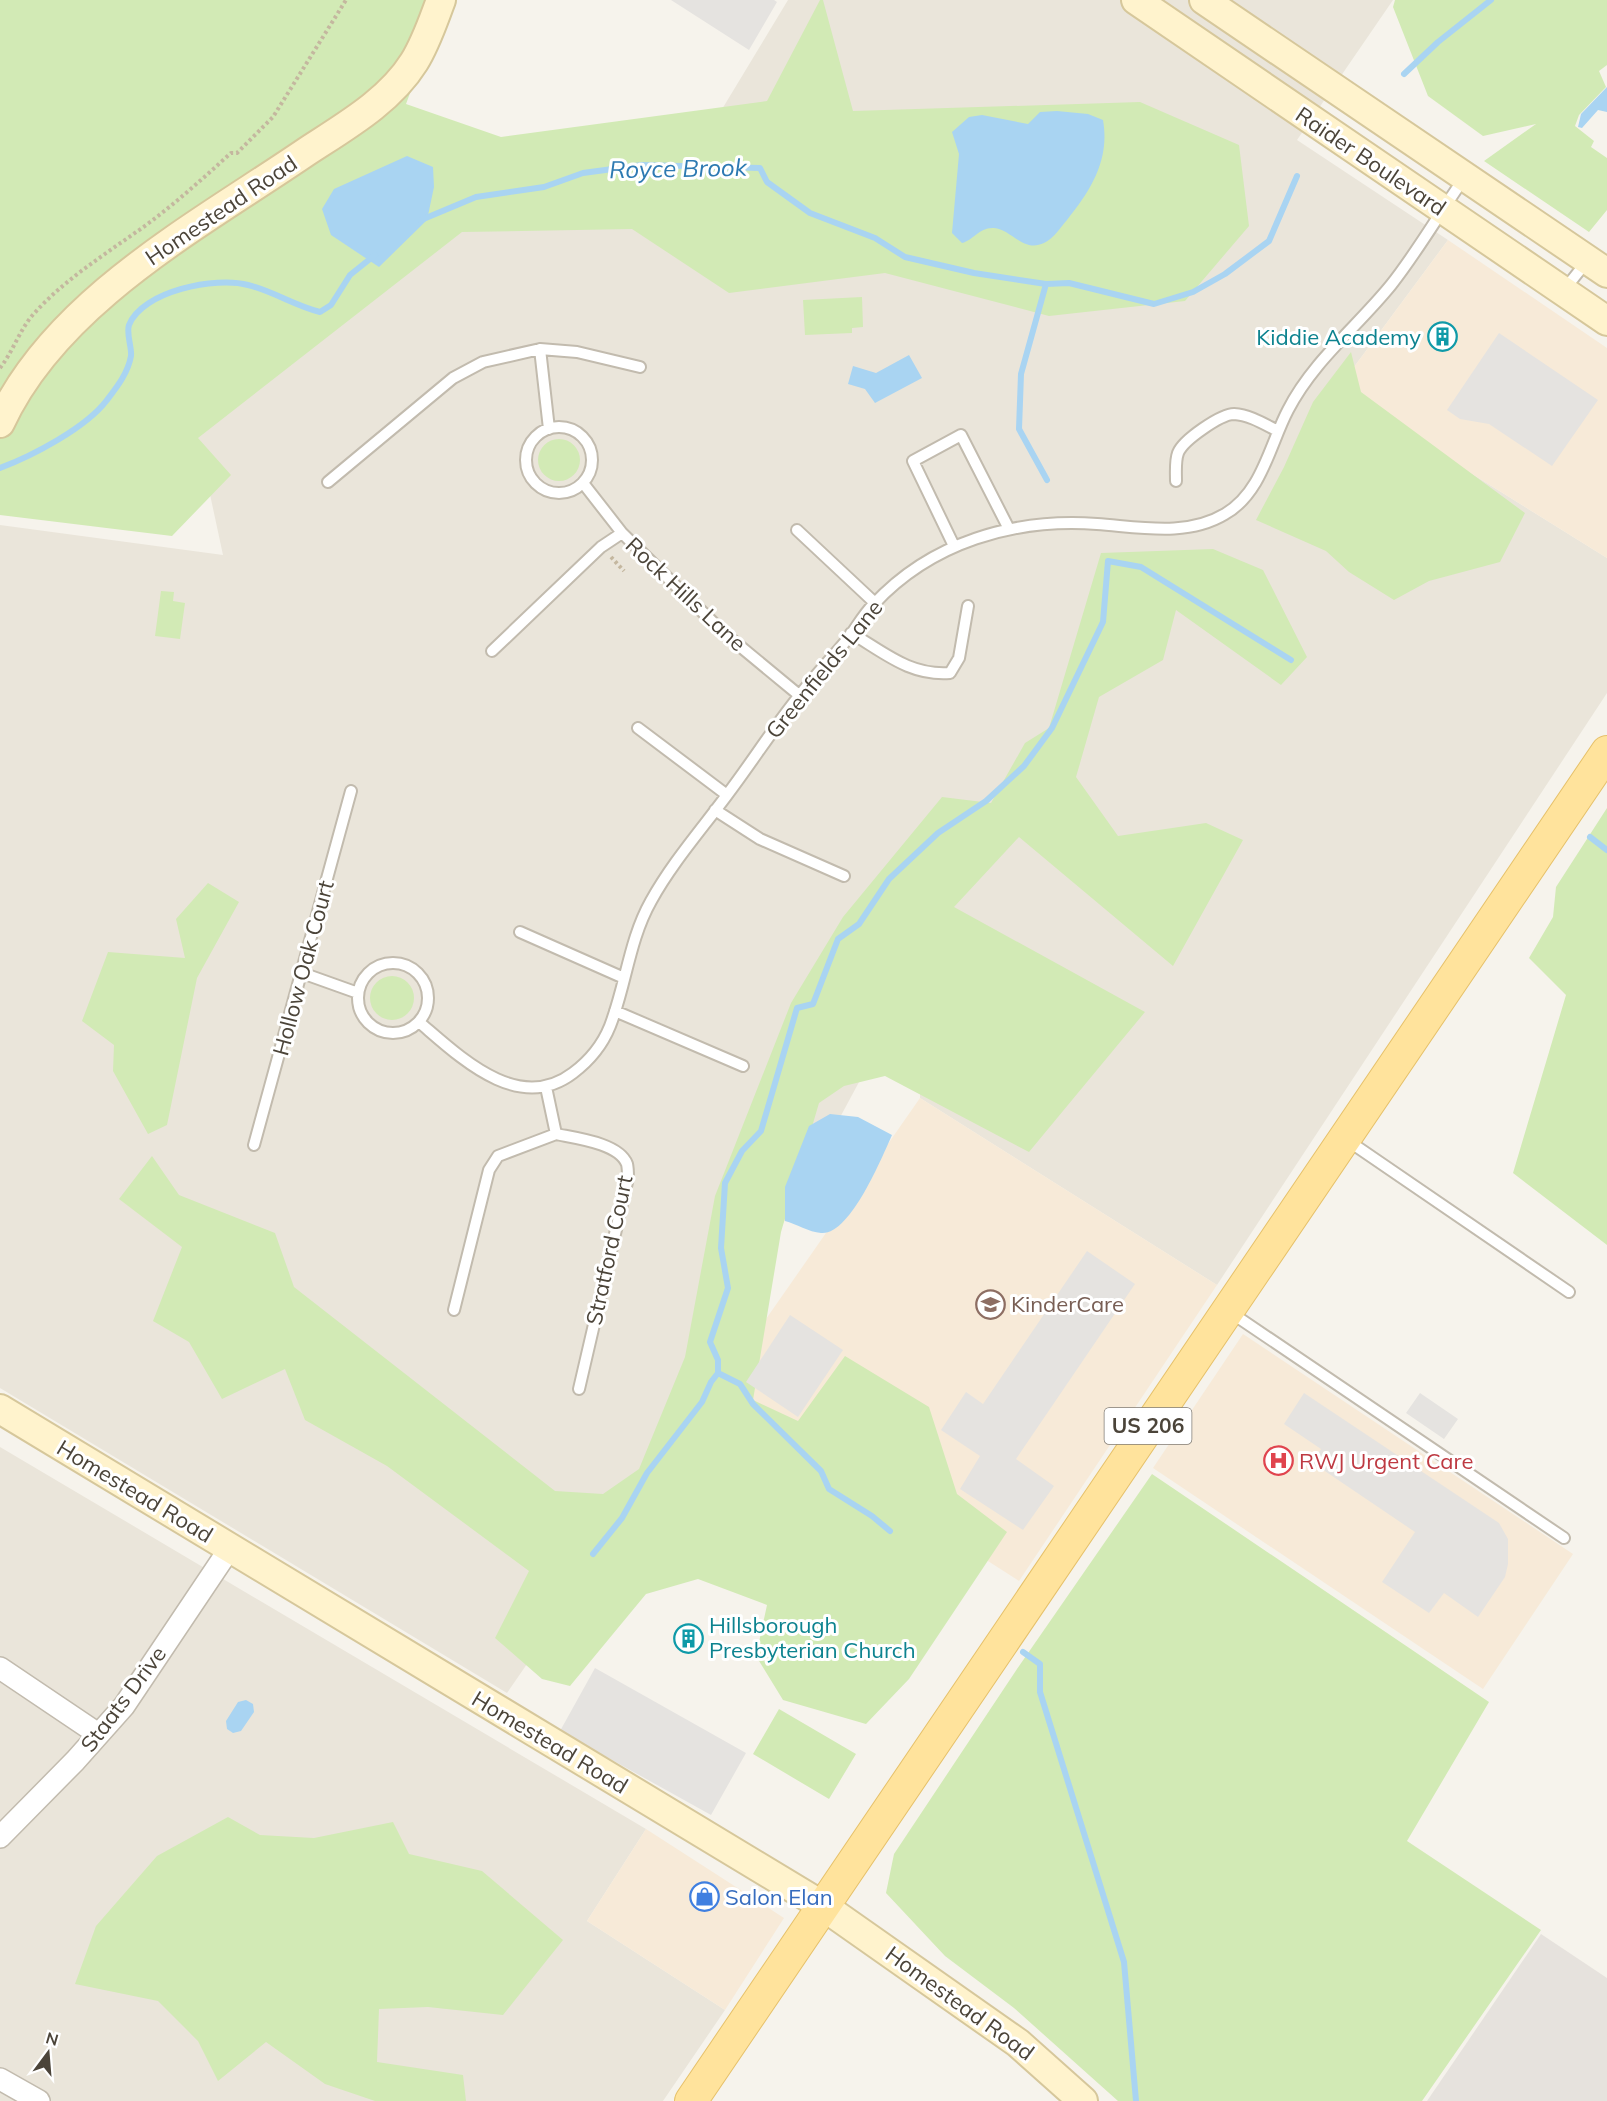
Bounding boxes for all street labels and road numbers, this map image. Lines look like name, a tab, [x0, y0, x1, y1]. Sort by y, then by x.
street label: Raider Boulevard	[1290, 100, 1452, 222]
street label: Homestead Road	[140, 149, 302, 271]
street label: Rock Hills Lane	[620, 531, 752, 657]
street label: Greenfields Lane	[759, 594, 889, 744]
street label: Hollow Oak Court	[266, 877, 340, 1059]
street label: Stratford Court	[579, 1172, 639, 1327]
road number: US 206	[1104, 1408, 1192, 1444]
street label: Homestead Road	[52, 1433, 218, 1549]
street label: Staats Drive	[74, 1641, 172, 1757]
street label: Homestead Road	[467, 1684, 633, 1800]
street label: Homestead Road	[880, 1940, 1040, 2066]

